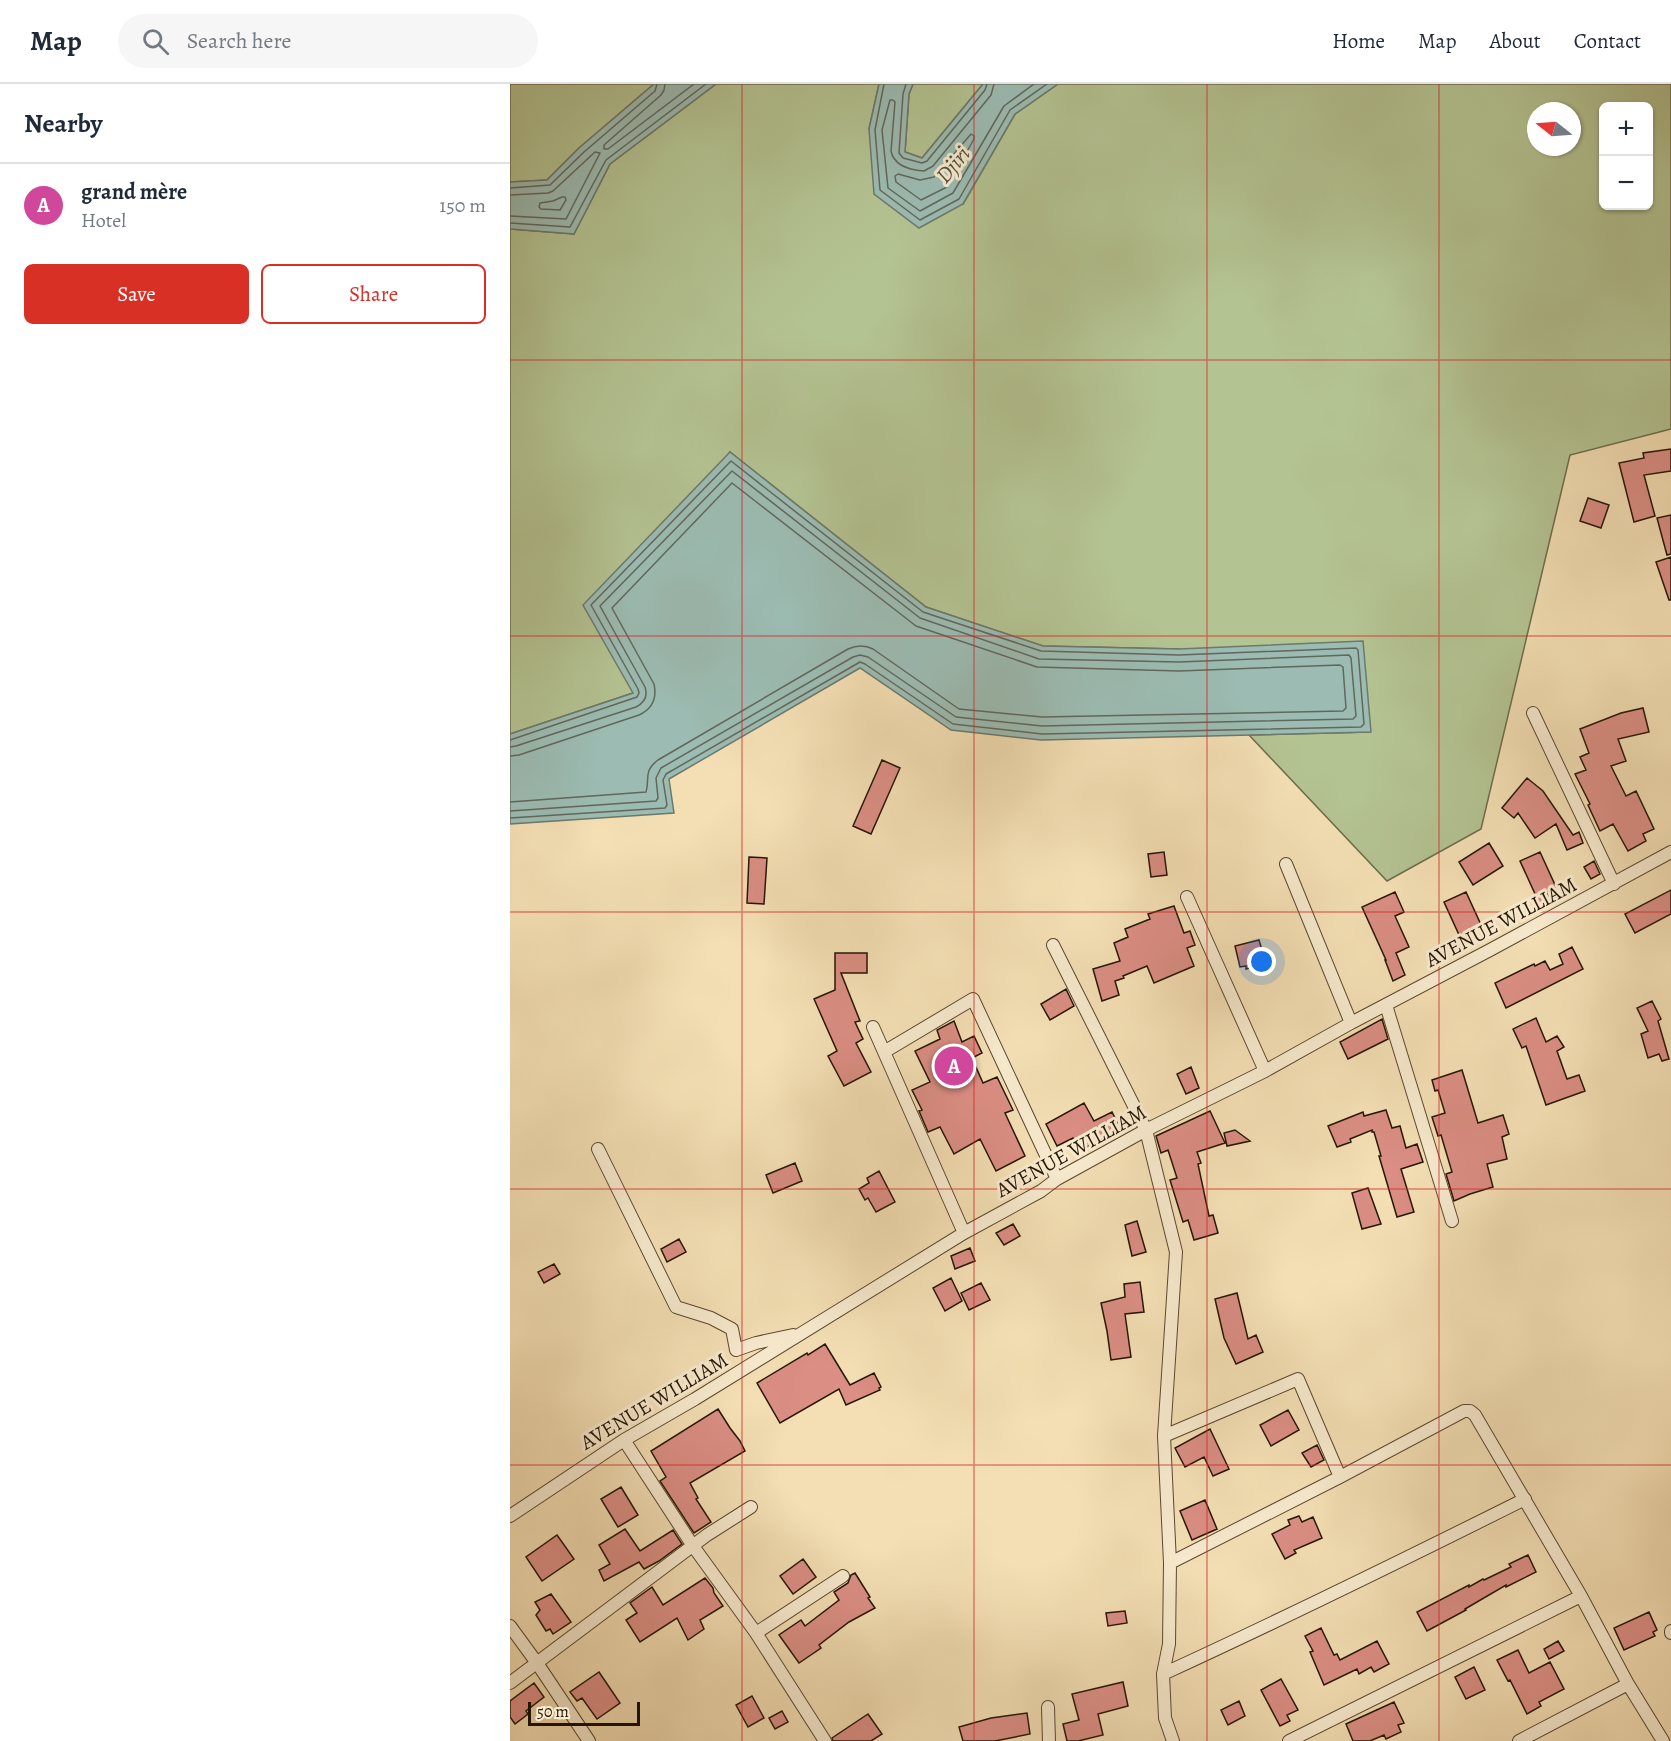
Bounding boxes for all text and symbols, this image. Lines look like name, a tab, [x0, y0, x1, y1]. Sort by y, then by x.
search box	[118, 14, 538, 68]
text: Map	[30, 22, 82, 60]
icon: search	[139, 25, 172, 58]
text: Search here	[187, 26, 291, 56]
text: Home	[1332, 27, 1385, 55]
text: Map	[1418, 27, 1456, 55]
text: About	[1489, 27, 1541, 55]
text: Contact	[1574, 27, 1641, 55]
north arrow	[1527, 102, 1581, 156]
map controls	[1599, 102, 1653, 210]
button: +	[1599, 102, 1653, 156]
text: Nearby	[24, 106, 103, 141]
water label: Djiri	[929, 140, 977, 190]
button: −	[1599, 156, 1653, 210]
text: grand mère	[81, 177, 187, 207]
text: A	[37, 192, 50, 219]
text: 150 m	[439, 192, 486, 219]
text: Hotel	[81, 207, 126, 234]
button: Save	[24, 264, 249, 324]
button: Share	[261, 264, 486, 324]
street label: AVENUE WILLIAM	[1420, 870, 1582, 974]
your location	[1247, 947, 1276, 976]
pin: A	[934, 1044, 974, 1088]
street label: AVENUE WILLIAM	[990, 1098, 1151, 1204]
street label: AVENUE WILLIAM	[574, 1346, 733, 1457]
scale bar	[528, 1699, 640, 1726]
text: 50 m	[537, 1701, 569, 1723]

